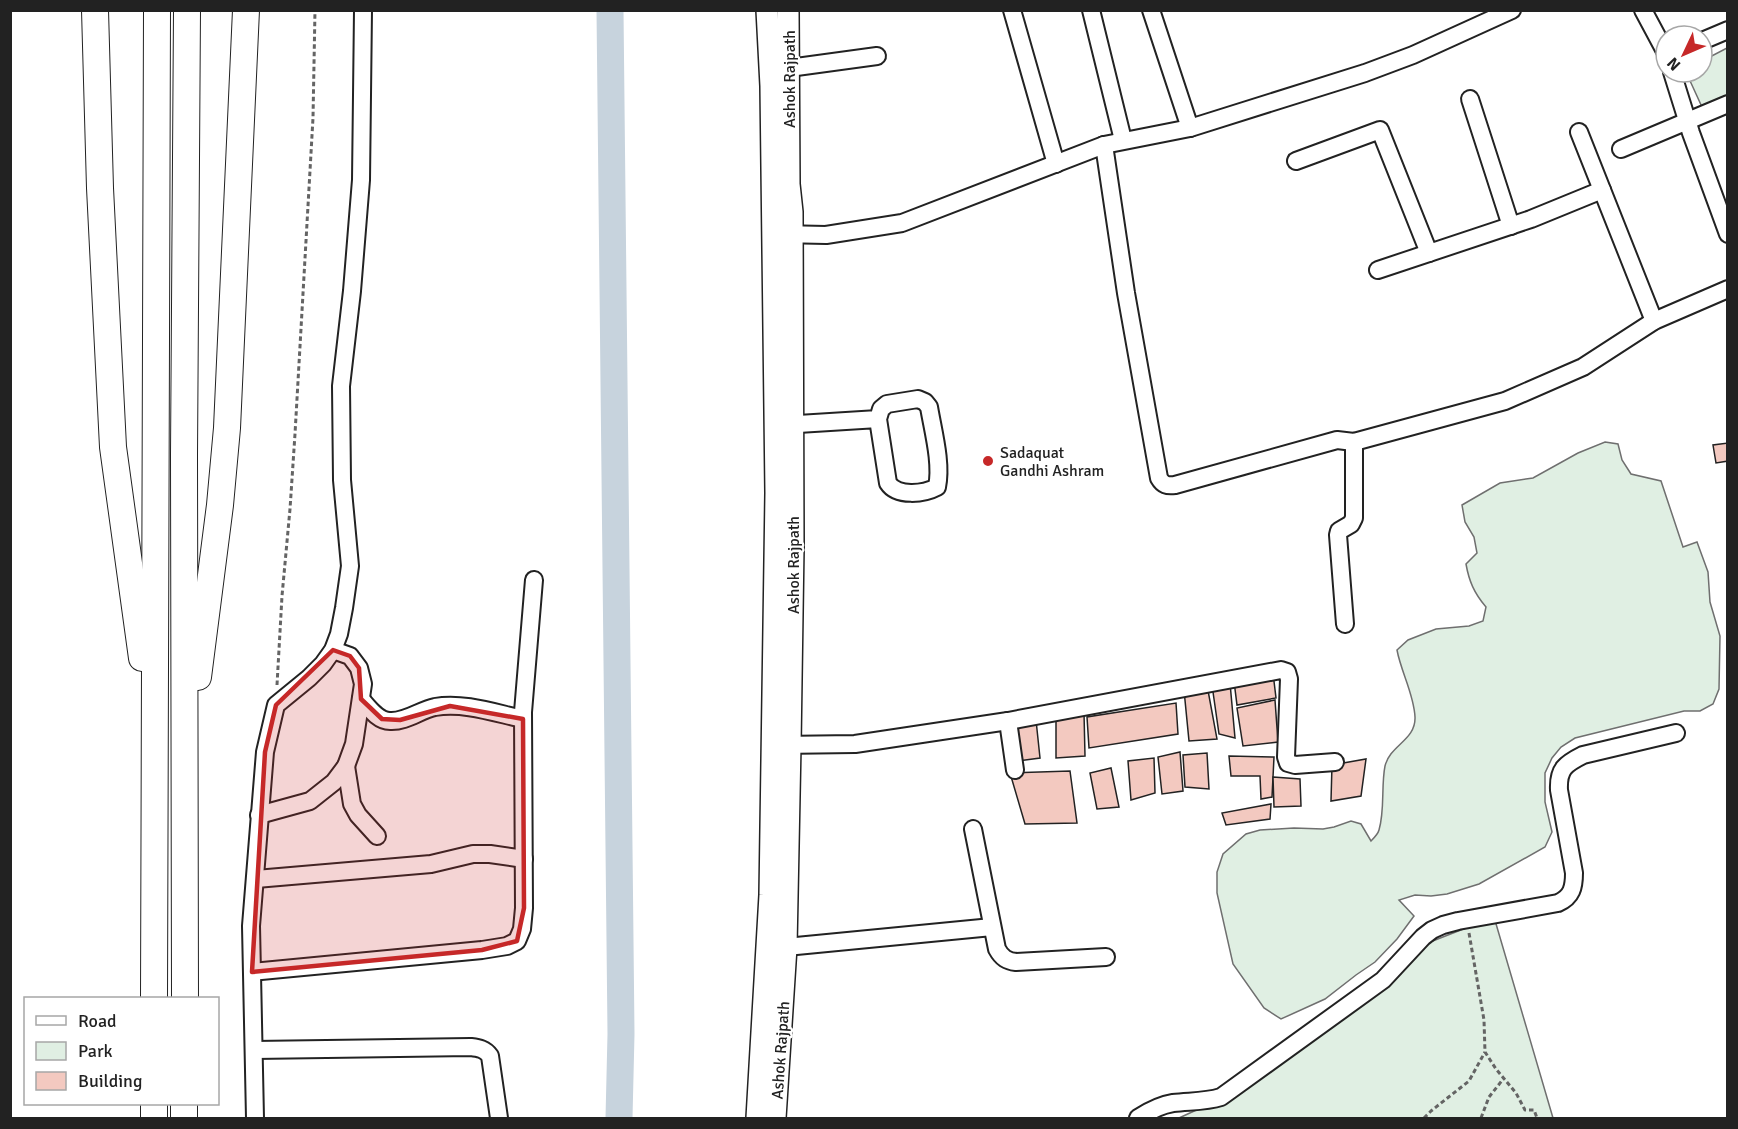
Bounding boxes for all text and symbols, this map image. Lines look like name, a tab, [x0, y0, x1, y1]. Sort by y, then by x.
north arrow	[1654, 24, 1714, 84]
street label: Ashok Rajpath	[780, 30, 800, 128]
text: N	[1663, 53, 1685, 75]
place label: Sadaquat Gandhi Ashram	[1000, 443, 1104, 481]
marker: Sadaquat Gandhi Ashram	[981, 454, 995, 468]
street label: Ashok Rajpath	[784, 516, 804, 614]
legend	[24, 997, 219, 1105]
street label: Ashok Rajpath	[768, 1000, 794, 1100]
text: Road	[78, 1010, 117, 1032]
text: Park	[78, 1040, 113, 1062]
text: Building	[78, 1070, 142, 1092]

